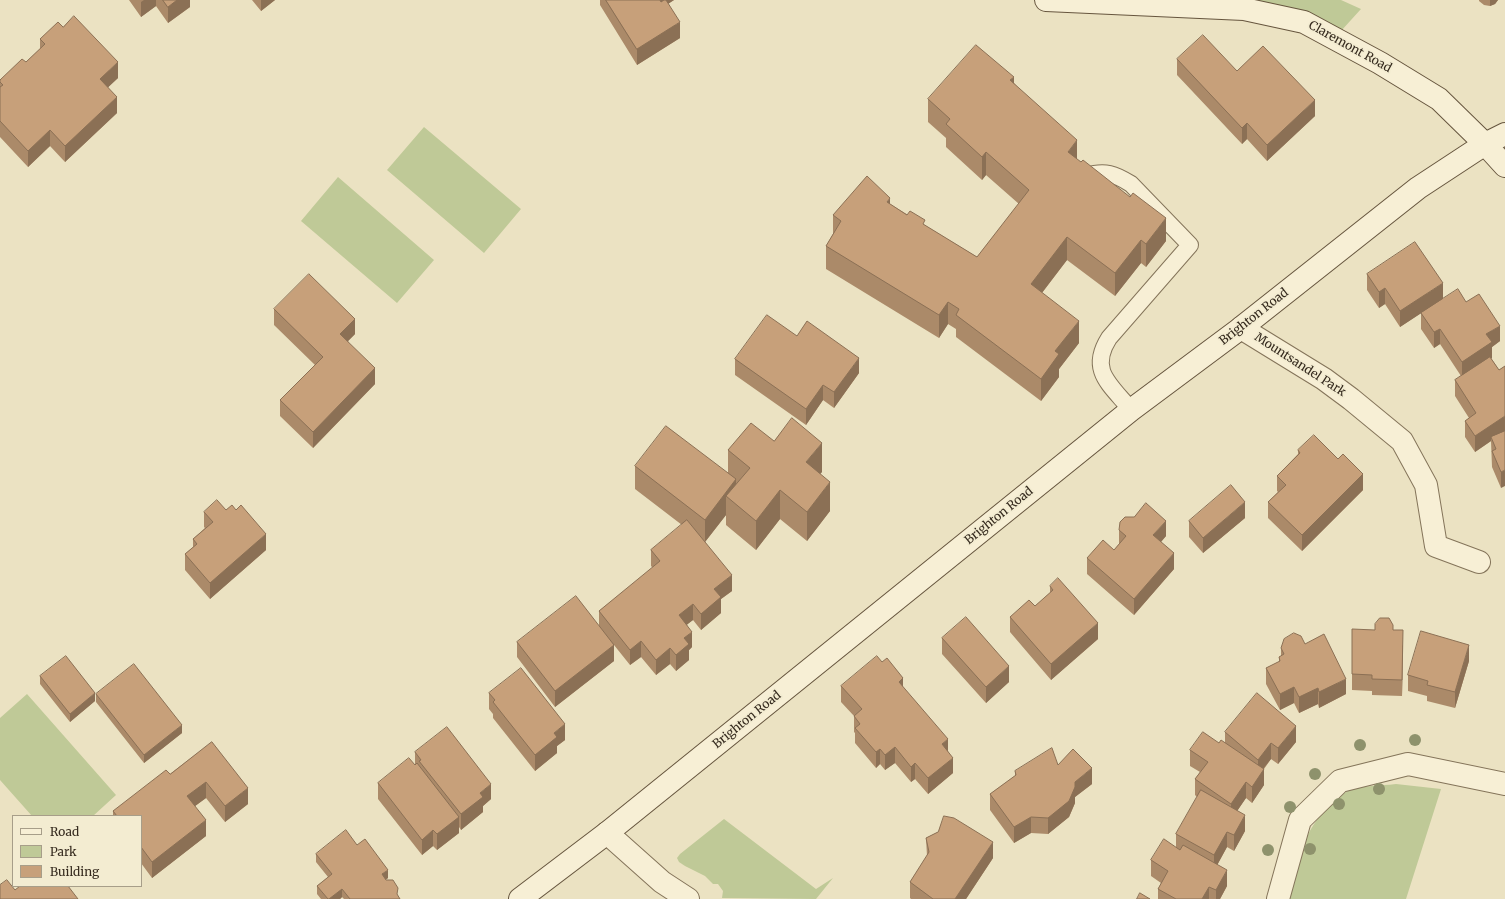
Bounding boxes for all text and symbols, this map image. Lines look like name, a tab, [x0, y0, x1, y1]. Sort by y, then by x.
street label: Claremont Road	[1306, 18, 1394, 76]
street label: Brighton Road	[1217, 286, 1291, 348]
street label: Mountsandel Park	[1252, 330, 1348, 400]
street label: Brighton Road	[962, 484, 1036, 548]
street label: Brighton Road	[710, 688, 784, 752]
legend	[12, 815, 142, 887]
text: Road	[50, 824, 79, 839]
text: Park	[50, 844, 77, 859]
text: Building	[50, 864, 99, 879]

